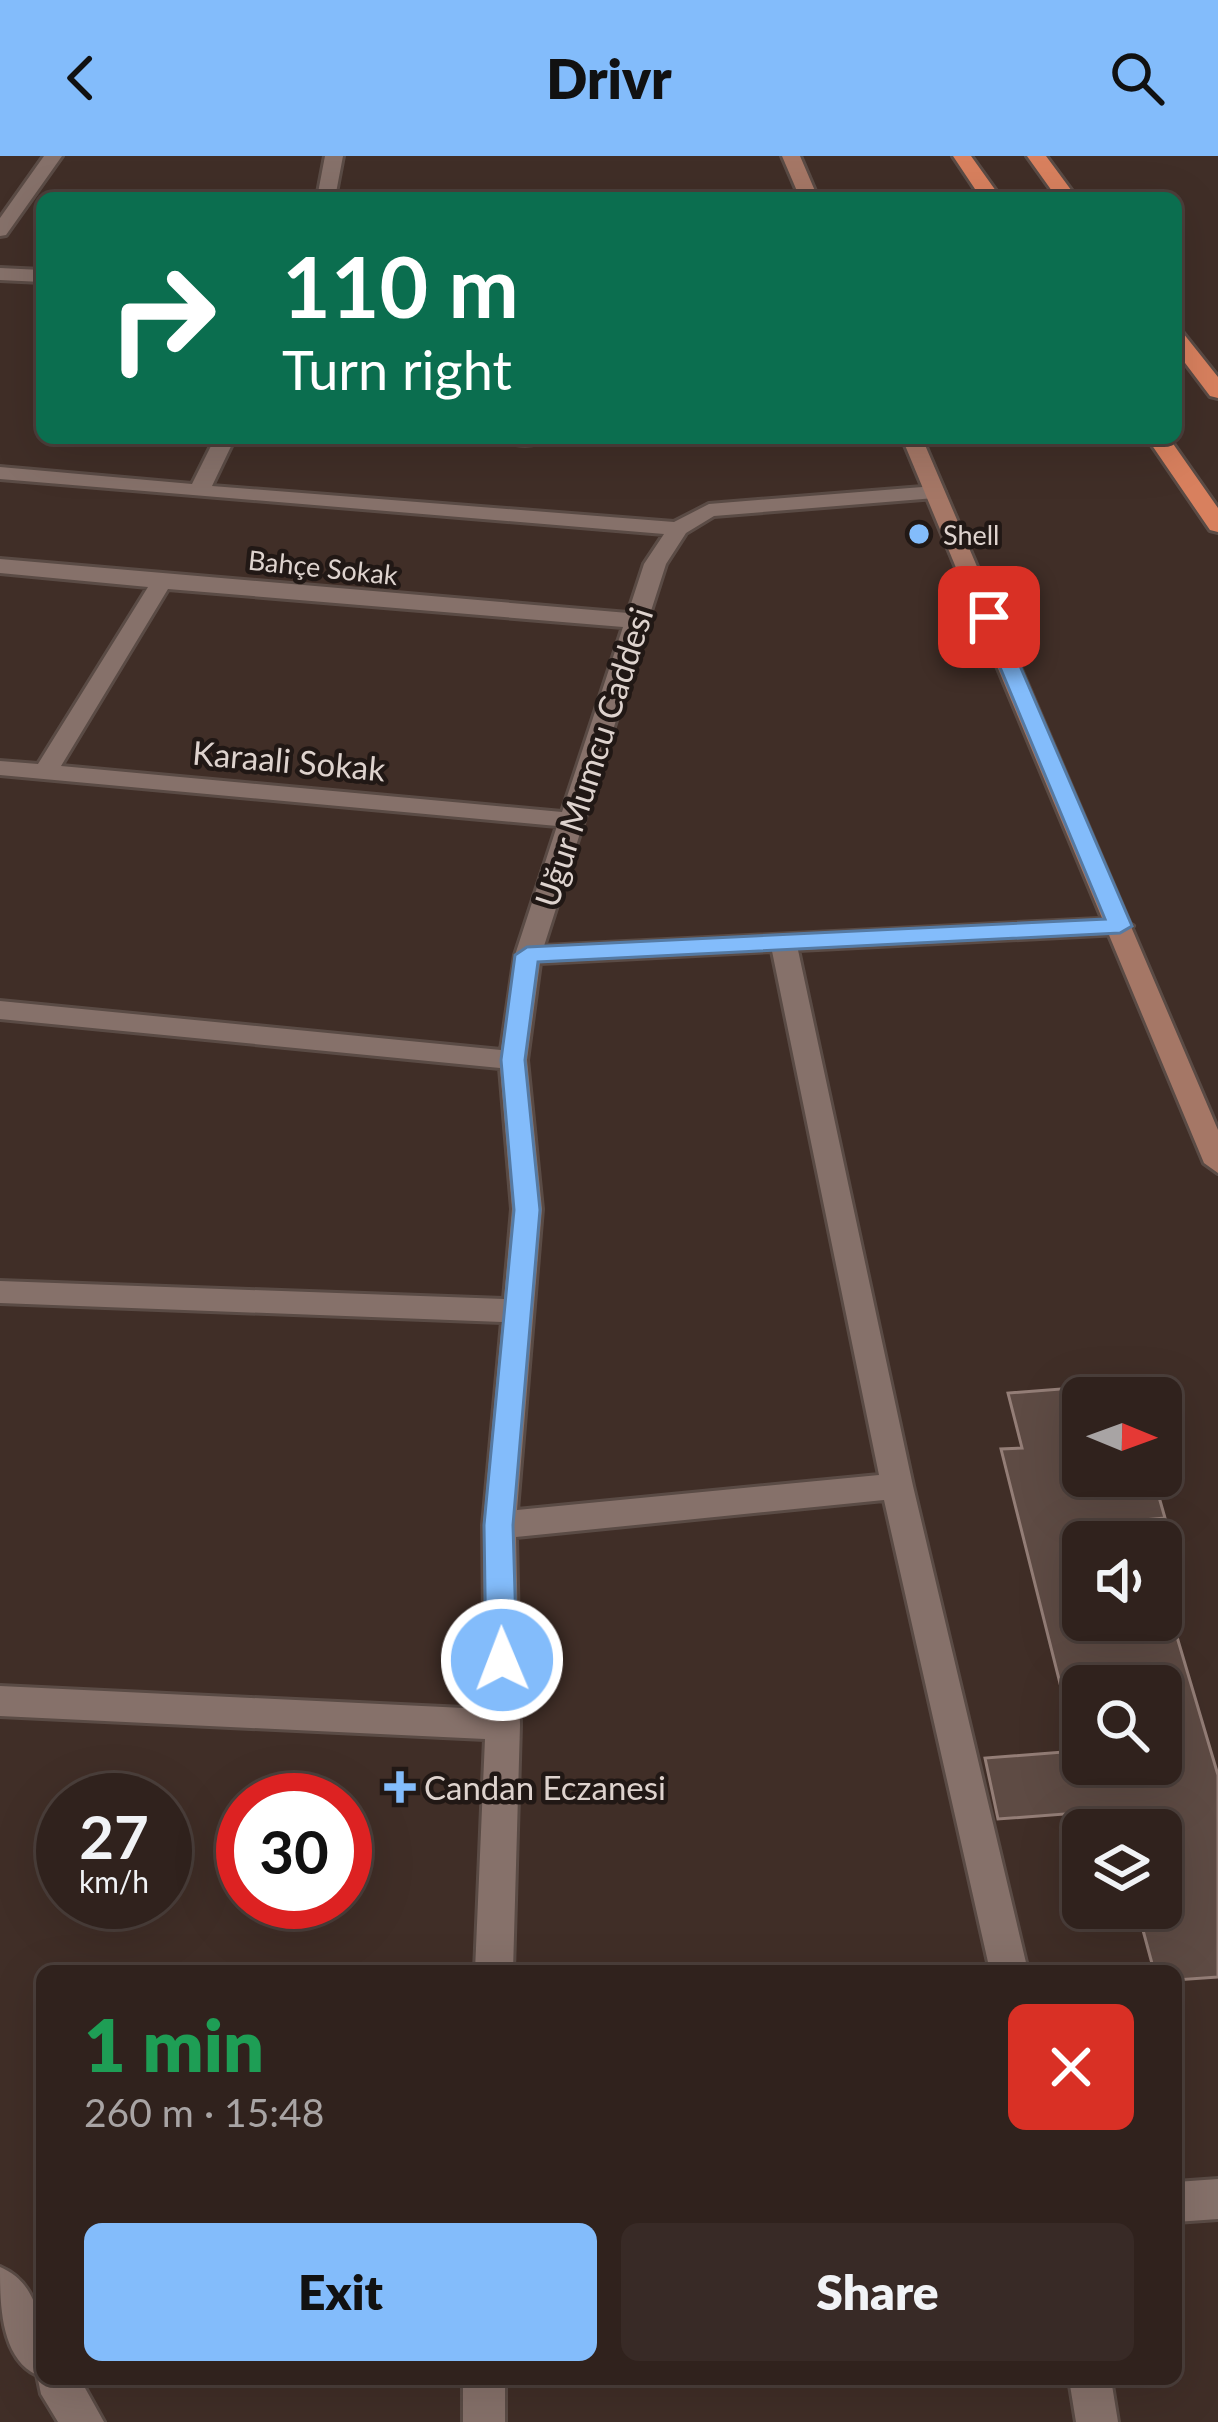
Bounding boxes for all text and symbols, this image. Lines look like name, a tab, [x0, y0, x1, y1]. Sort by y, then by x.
icon: back	[48, 45, 114, 111]
icon: search	[1104, 45, 1170, 111]
text: Drivr	[546, 46, 672, 111]
text: 110 m	[282, 235, 519, 336]
icon: right	[84, 240, 240, 396]
text: Turn right	[282, 337, 512, 402]
place label: Shell	[943, 518, 999, 551]
marker: Shell	[906, 521, 932, 547]
street label: Bahçe Sokak	[247, 543, 400, 591]
pin	[938, 566, 1040, 668]
icon: arrive	[956, 584, 1022, 650]
street label: Uğur Mumcu Caddesi	[526, 602, 660, 912]
street label: Karaali Sokak	[191, 732, 387, 788]
north arrow	[1062, 1377, 1182, 1497]
map controls	[1062, 1377, 1182, 1929]
button: sound	[1062, 1521, 1182, 1641]
position arrow	[439, 1597, 565, 1723]
button: search	[1062, 1665, 1182, 1785]
place label: Candan Eczanesi	[424, 1767, 666, 1807]
speed limit sign: 30	[216, 1773, 372, 1929]
marker: Candan Eczanesi	[387, 1774, 413, 1800]
text: 27	[79, 1800, 149, 1872]
button: layers	[1062, 1809, 1182, 1929]
text: km/h	[79, 1863, 149, 1899]
text: 1 min	[84, 2001, 264, 2087]
button: close	[1008, 2004, 1134, 2130]
text: 260 m · 15:48	[84, 2089, 324, 2135]
button: Exit	[84, 2223, 597, 2361]
button: Share	[621, 2223, 1134, 2361]

